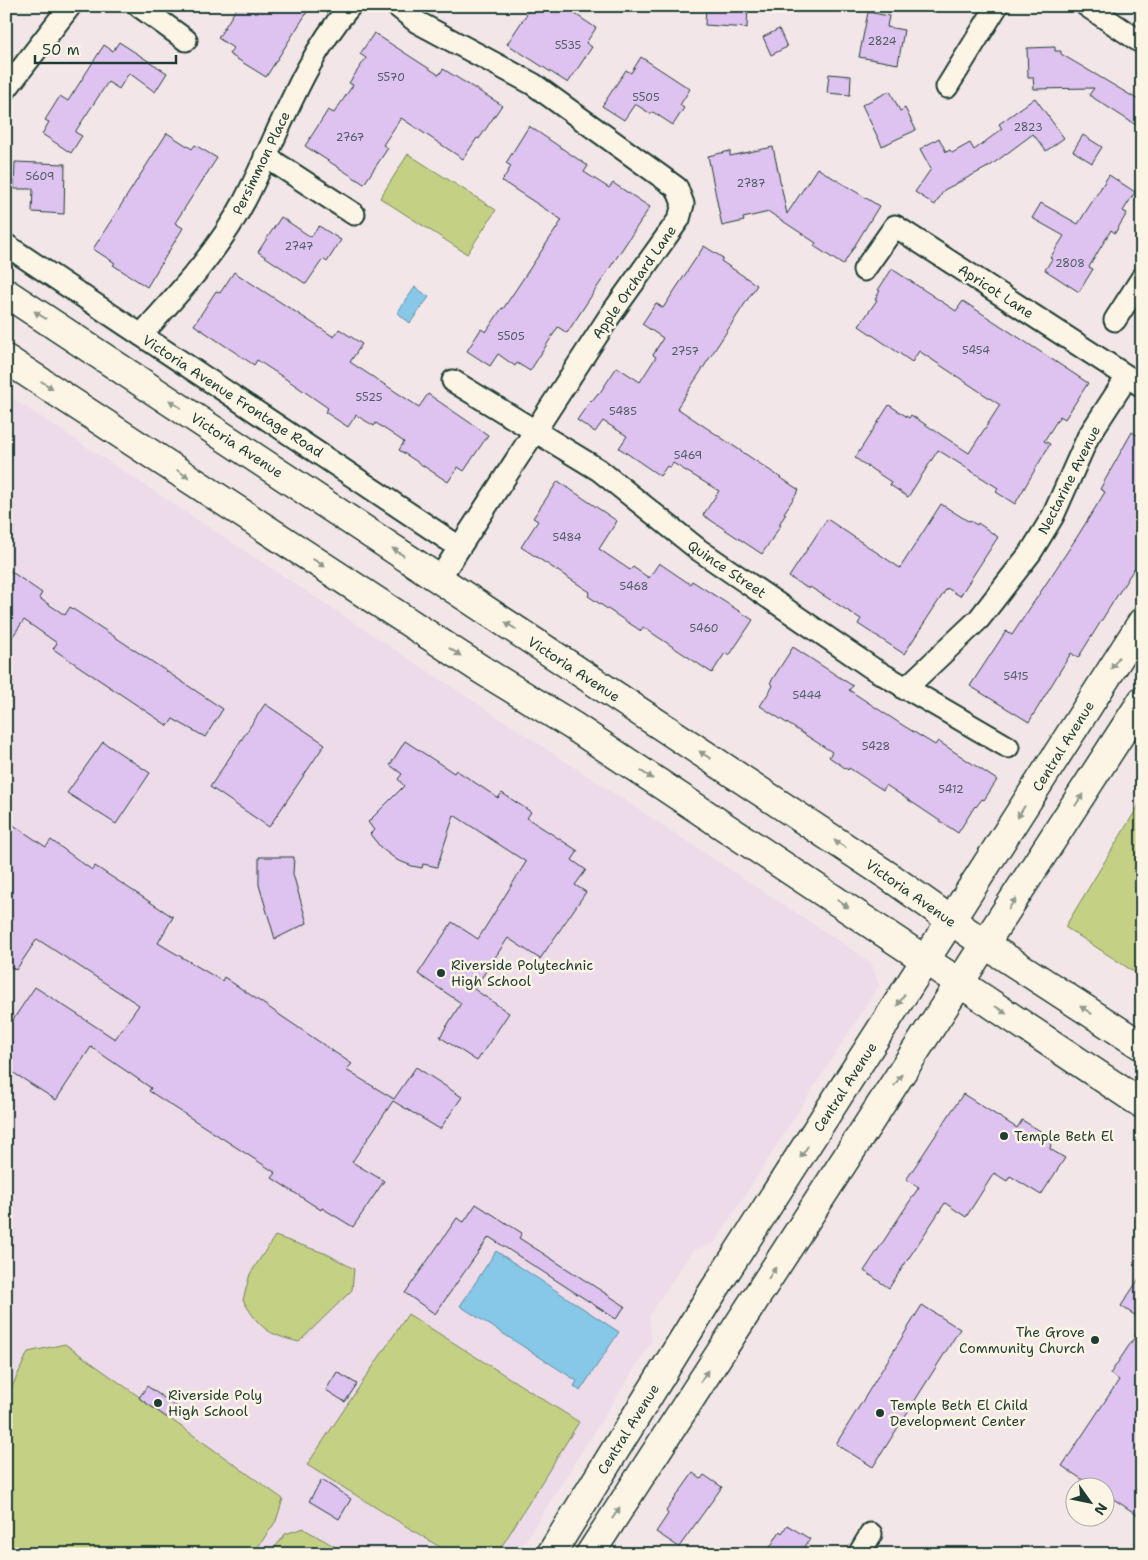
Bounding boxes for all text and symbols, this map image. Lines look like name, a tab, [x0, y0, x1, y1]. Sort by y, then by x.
scale bar	[35, 32, 176, 64]
house number: 2824	[867, 34, 897, 49]
house number: 5535	[555, 38, 582, 53]
text: 50 m	[42, 40, 80, 60]
house number: 5570	[377, 70, 405, 85]
house number: 5505	[632, 90, 660, 105]
street label: Persimmon Place	[228, 108, 294, 218]
house number: 2823	[1013, 120, 1043, 135]
house number: 2767	[336, 130, 364, 145]
house number: 5609	[25, 169, 55, 184]
house number: 2787	[737, 176, 766, 191]
street label: Apple Orchard Lane	[588, 222, 680, 342]
house number: 2747	[285, 239, 314, 254]
house number: 2808	[1055, 256, 1085, 271]
street label: Apricot Lane	[955, 260, 1037, 322]
one-way arrow	[33, 310, 47, 320]
house number: 5505	[497, 329, 525, 344]
street label: Victoria Avenue Frontage Road	[140, 331, 326, 461]
house number: 5454	[962, 343, 990, 358]
house number: 2757	[671, 344, 699, 359]
one-way arrow	[40, 381, 54, 390]
house number: 5525	[356, 390, 383, 405]
one-way arrow	[169, 399, 182, 409]
house number: 5485	[609, 404, 637, 419]
street label: Victoria Avenue	[188, 409, 286, 481]
street label: Nectarine Avenue	[1034, 423, 1104, 537]
house number: 5469	[674, 448, 702, 463]
one-way arrow	[176, 470, 190, 479]
house number: 5484	[553, 530, 582, 545]
street label: Quince Street	[684, 536, 770, 602]
one-way arrow	[392, 547, 405, 557]
one-way arrow	[312, 558, 326, 568]
house number: 5468	[620, 579, 648, 594]
house number: 5460	[689, 621, 719, 636]
one-way arrow	[504, 622, 517, 631]
street label: Victoria Avenue	[524, 632, 624, 706]
one-way arrow	[448, 647, 462, 657]
one-way arrow	[1111, 657, 1120, 670]
house number: 5415	[1004, 669, 1029, 684]
house number: 5444	[793, 688, 822, 703]
street label: Central Avenue	[1028, 697, 1098, 795]
house number: 5428	[862, 739, 890, 754]
one-way arrow	[698, 750, 711, 759]
one-way arrow	[640, 770, 654, 780]
house number: 5412	[938, 782, 964, 797]
one-way arrow	[1074, 793, 1084, 806]
one-way arrow	[1016, 805, 1026, 818]
one-way arrow	[833, 839, 847, 849]
street label: Victoria Avenue	[862, 855, 960, 931]
one-way arrow	[1007, 897, 1017, 911]
one-way arrow	[836, 899, 850, 909]
place label: Riverside Polytechnic High School	[451, 956, 593, 990]
marker: Riverside Polytechnic High School	[435, 967, 447, 979]
one-way arrow	[896, 994, 906, 1007]
one-way arrow	[1079, 1005, 1093, 1015]
one-way arrow	[995, 1006, 1008, 1015]
street label: Central Avenue	[809, 1039, 881, 1135]
one-way arrow	[893, 1073, 903, 1087]
place label: Temple Beth El	[1014, 1127, 1114, 1145]
marker: Temple Beth El	[998, 1130, 1010, 1142]
one-way arrow	[799, 1145, 808, 1158]
one-way arrow	[767, 1266, 777, 1280]
place label: The Grove Community Church	[959, 1323, 1085, 1357]
marker: The Grove Community Church	[1089, 1334, 1101, 1346]
one-way arrow	[700, 1369, 709, 1382]
street label: Central Avenue	[593, 1380, 663, 1478]
place label: Riverside Poly High School	[168, 1386, 262, 1420]
place label: Temple Beth El Child Development Center	[890, 1396, 1028, 1430]
marker: Riverside Poly High School	[152, 1397, 164, 1409]
marker: Temple Beth El Child Development Center	[874, 1407, 886, 1419]
north arrow	[1066, 1478, 1116, 1528]
text: N	[1090, 1500, 1111, 1519]
one-way arrow	[612, 1506, 621, 1519]

